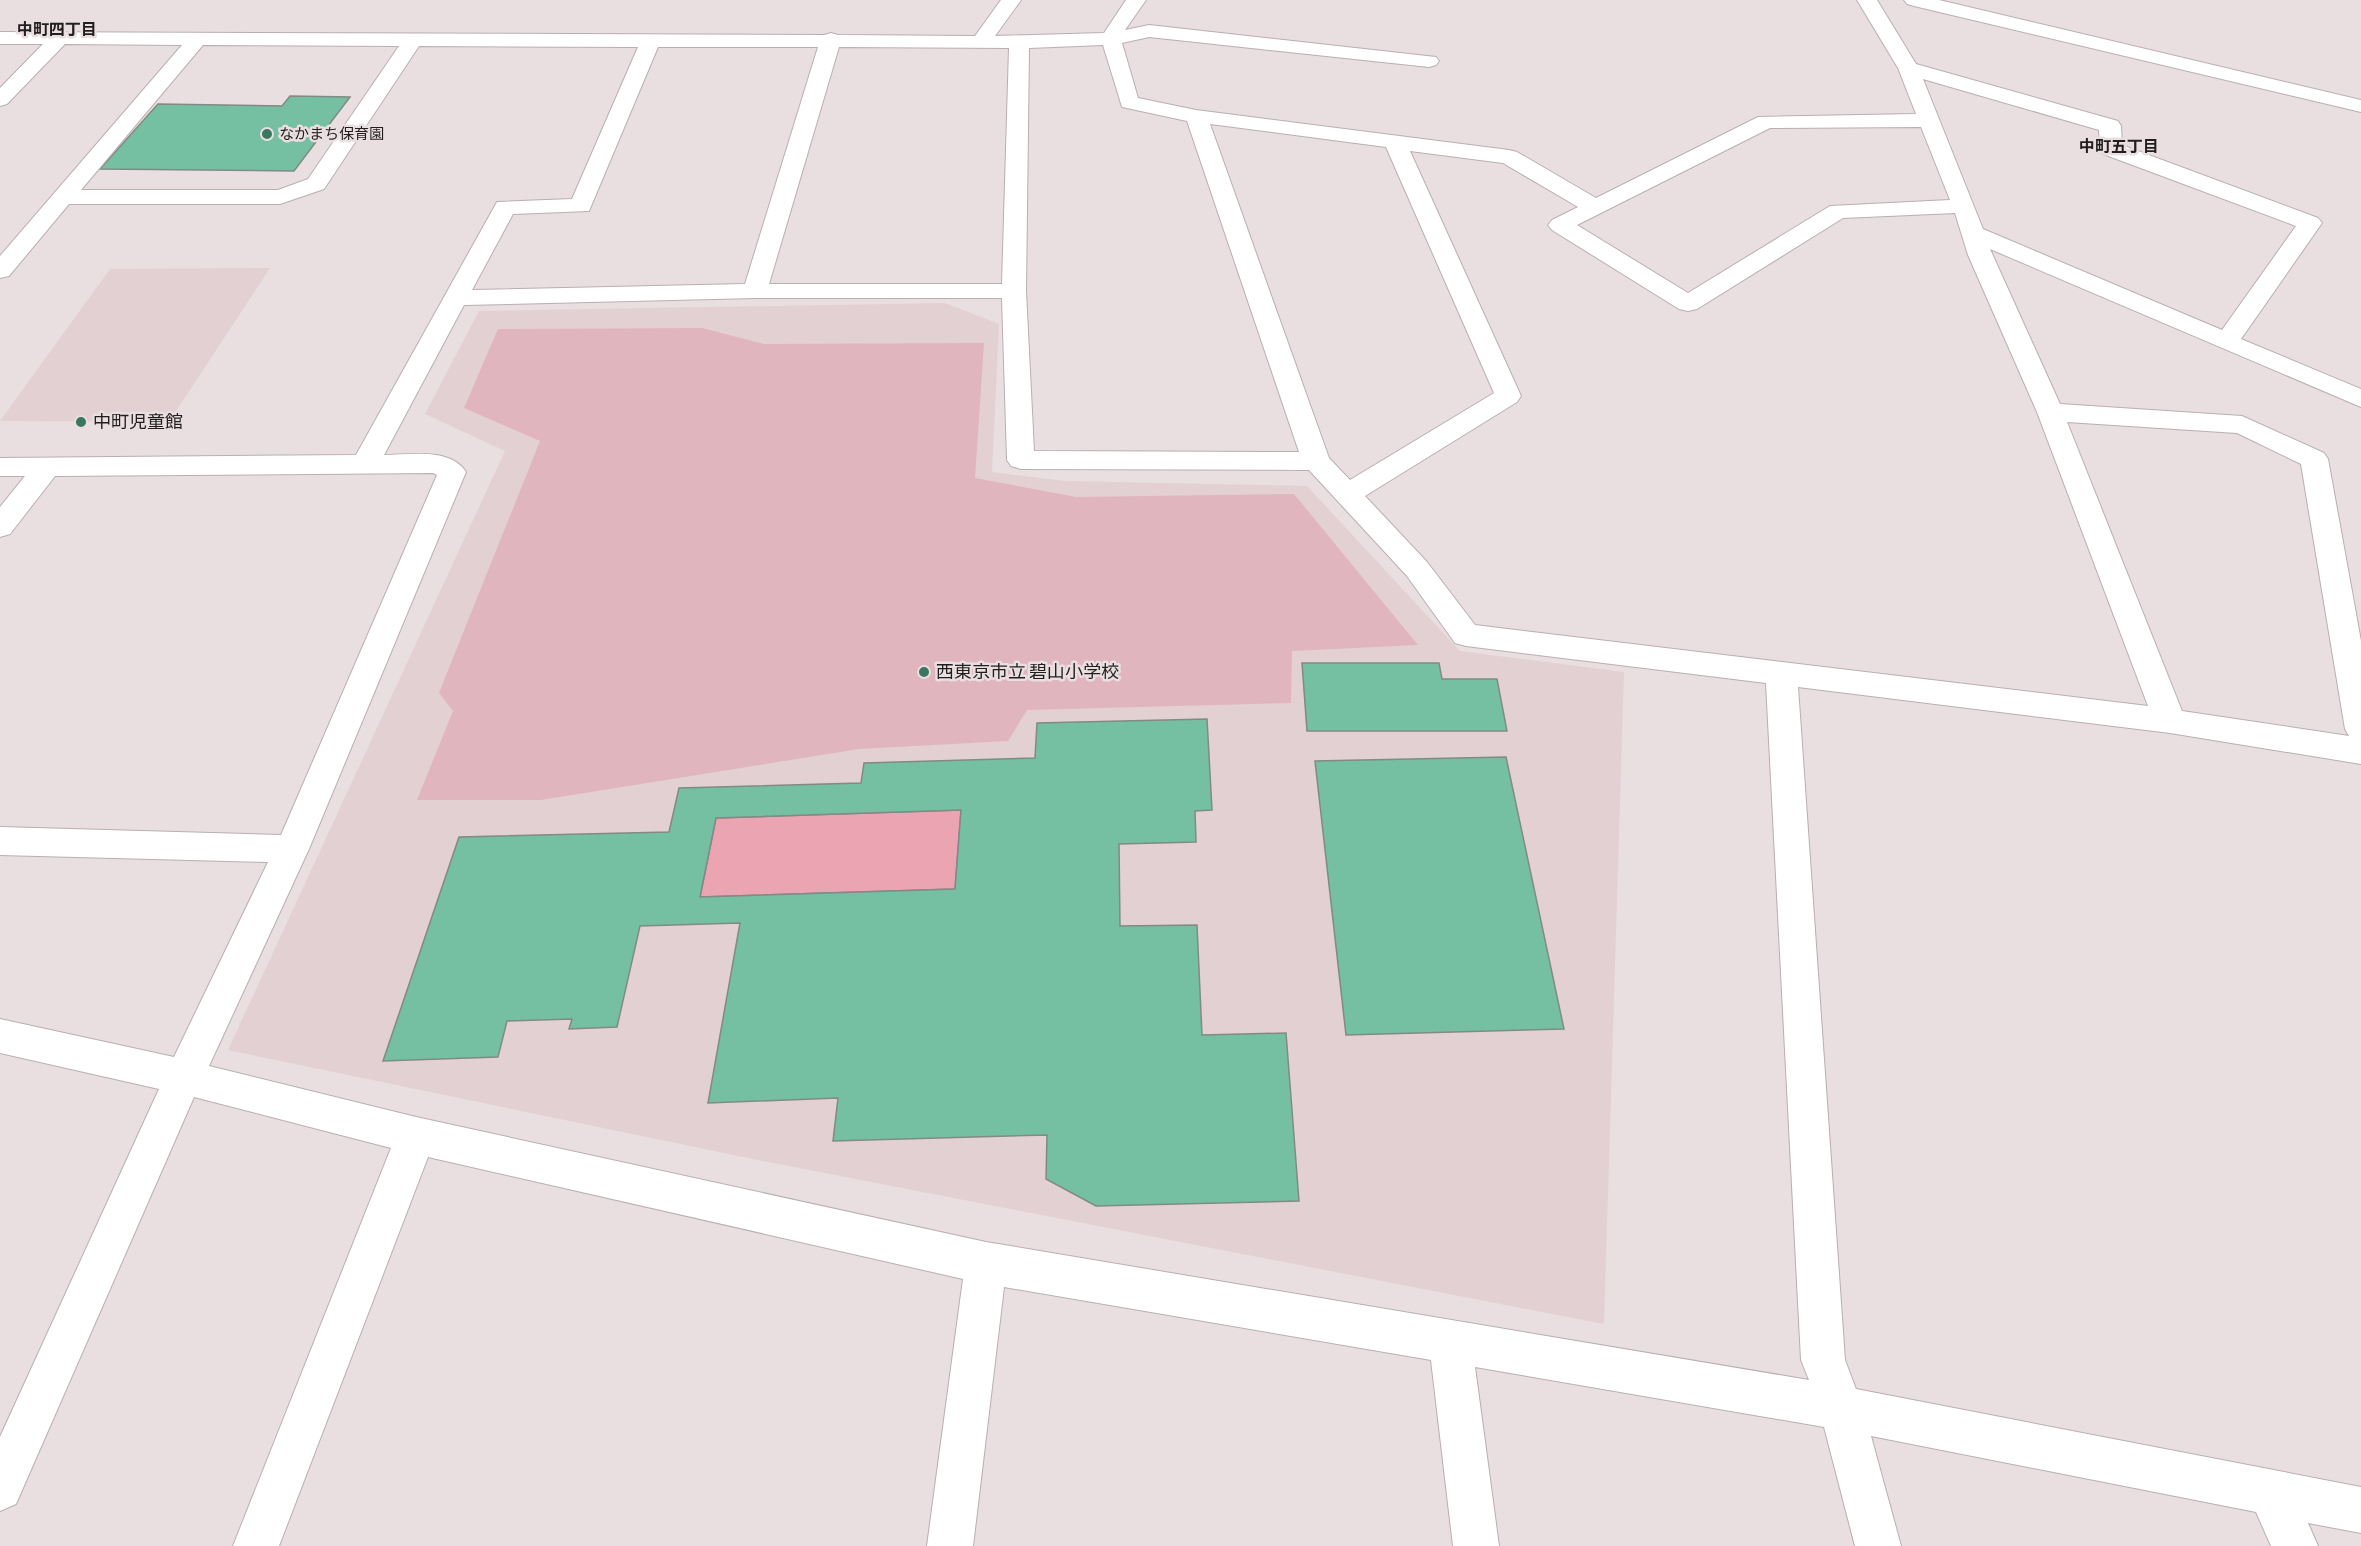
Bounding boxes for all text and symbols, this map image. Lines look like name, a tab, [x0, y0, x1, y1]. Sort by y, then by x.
district label: 中町四丁目	[17, 21, 97, 38]
place label: なかまち保育園	[279, 126, 384, 142]
marker: なかまち保育園	[260, 127, 274, 141]
district label: 中町五丁目	[2079, 138, 2159, 155]
place label: 中町児童館	[93, 413, 183, 432]
marker: 中町児童館	[74, 415, 88, 429]
place label: 西東京市立 碧山小学校	[936, 662, 1119, 682]
marker: 西東京市立 碧山小学校	[917, 665, 931, 679]

